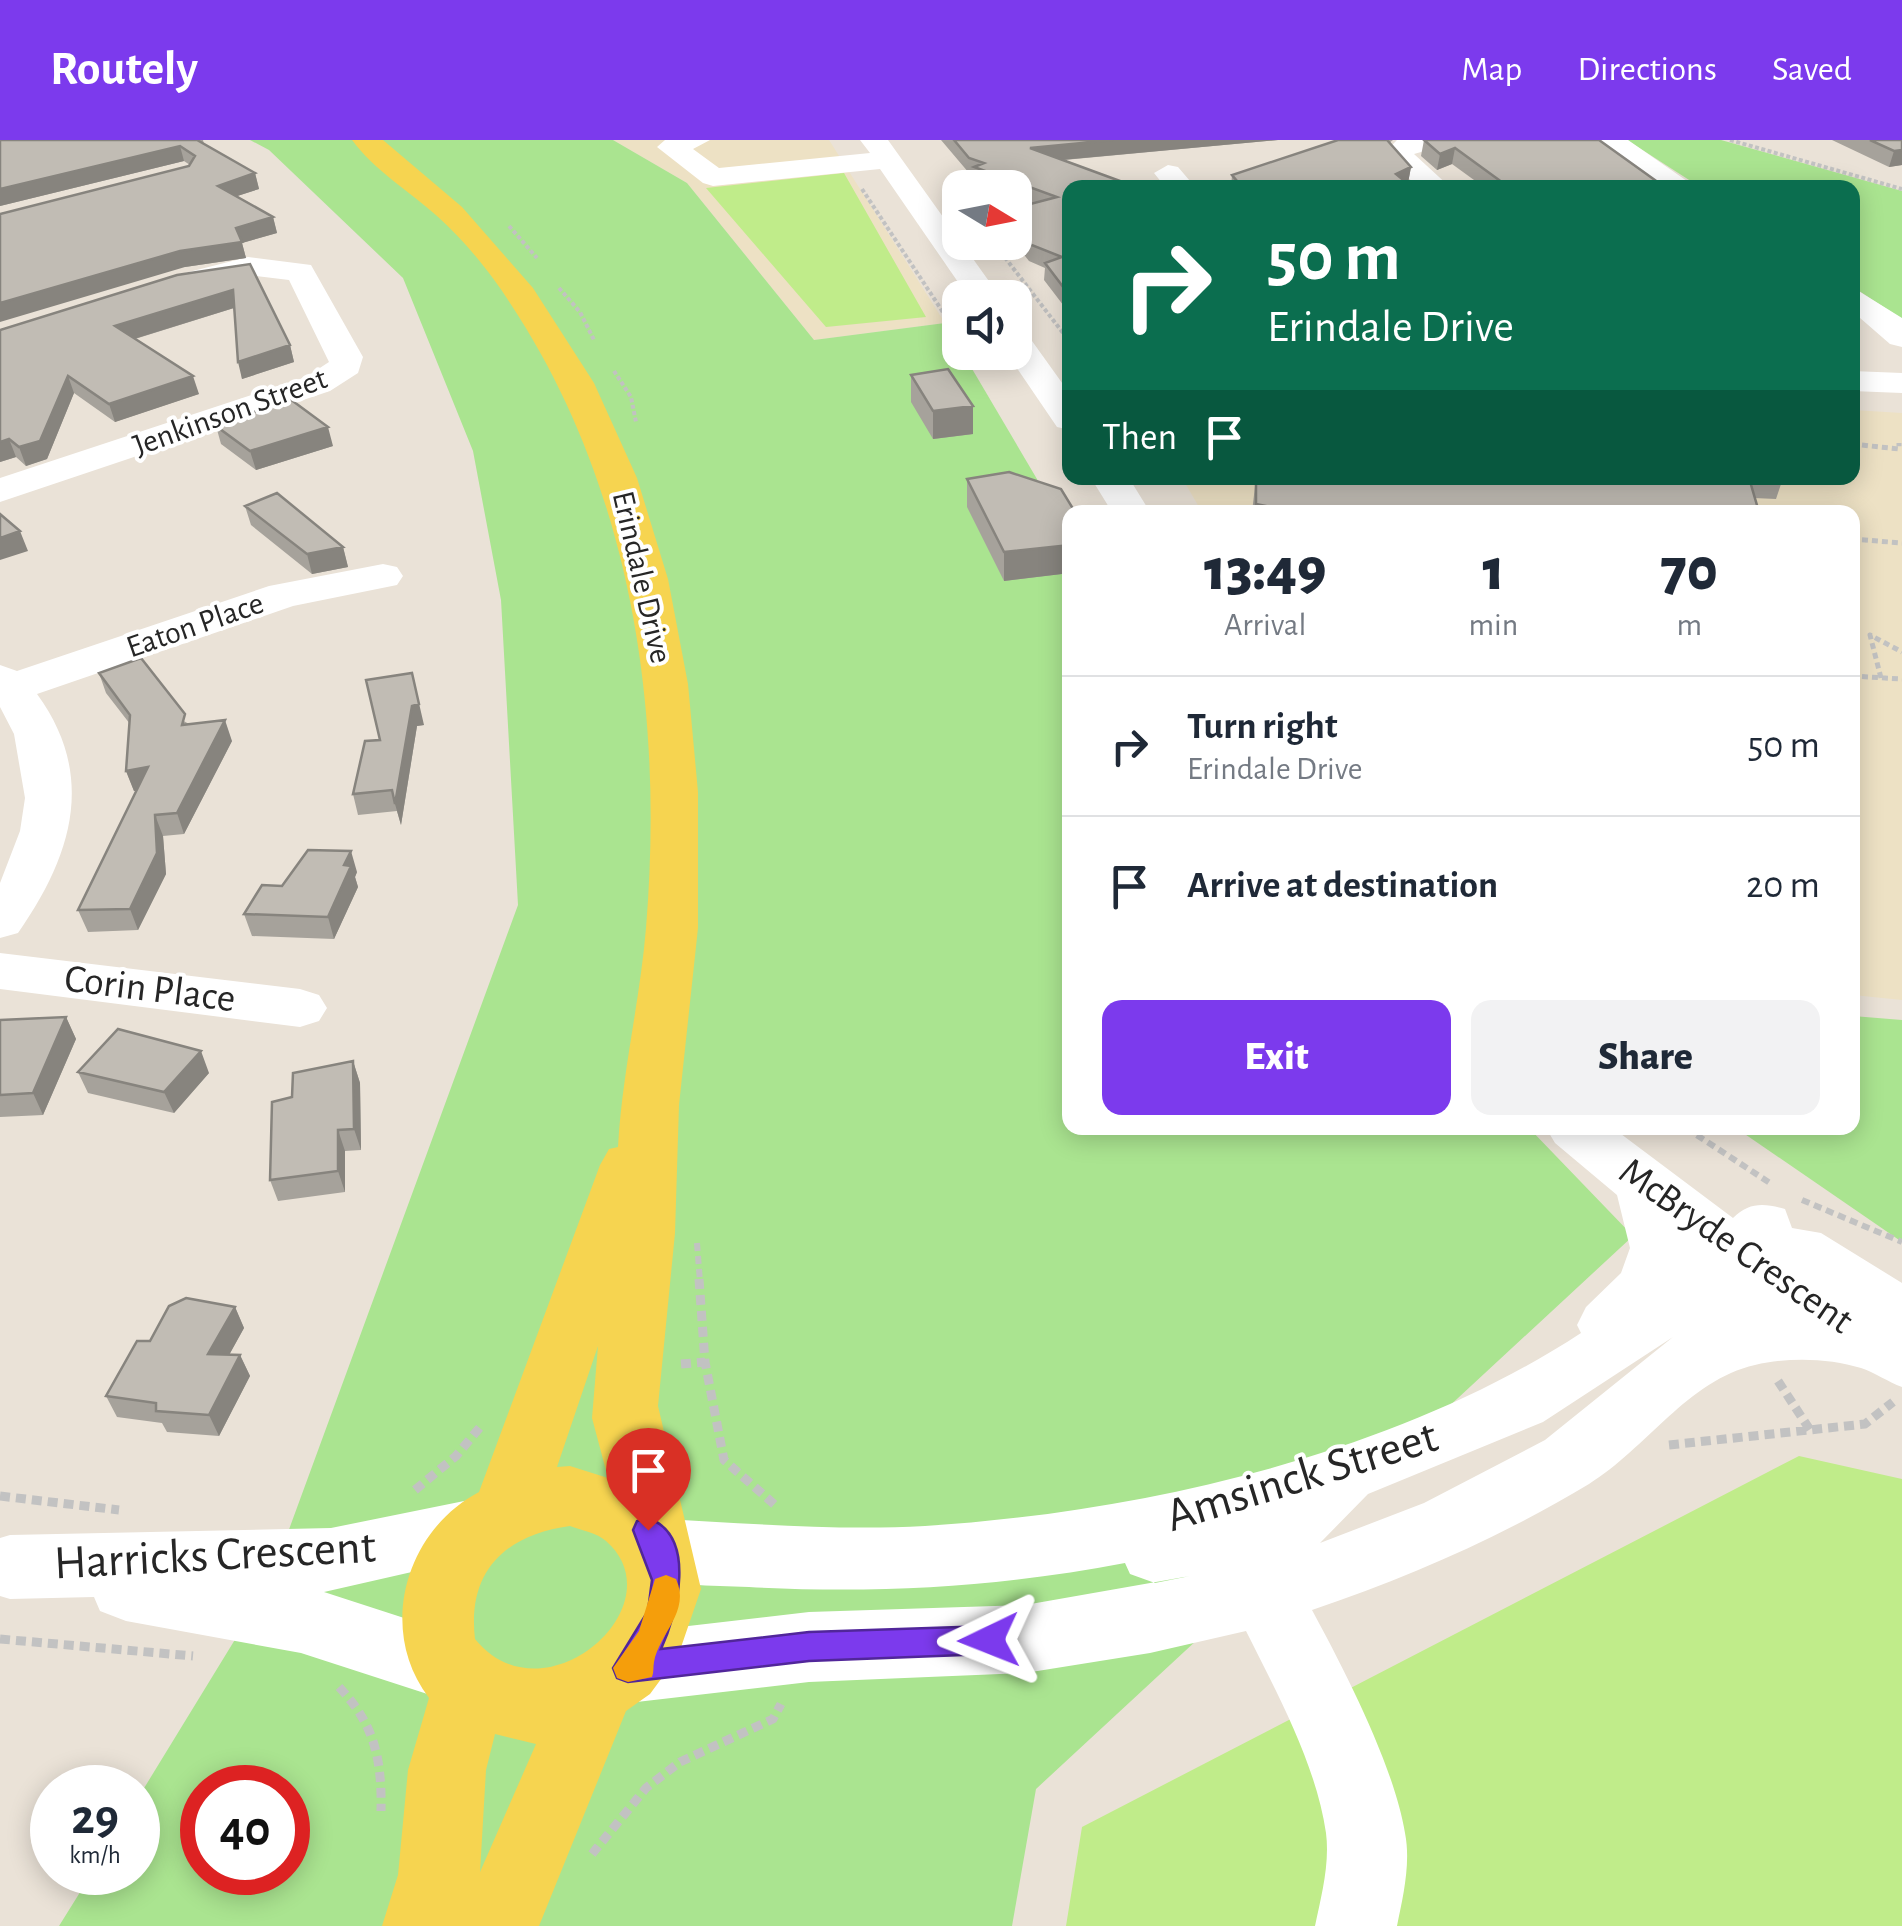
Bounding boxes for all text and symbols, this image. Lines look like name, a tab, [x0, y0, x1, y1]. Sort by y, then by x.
text: Routely	[50, 46, 198, 94]
text: Map	[1461, 52, 1522, 87]
text: Directions	[1577, 52, 1717, 87]
text: Saved	[1772, 52, 1852, 87]
north arrow	[942, 170, 1032, 260]
map controls	[942, 170, 1032, 370]
icon: right	[1102, 220, 1232, 350]
text: 50 m	[1267, 223, 1401, 293]
button: sound	[942, 280, 1032, 370]
text: Erindale Drive	[1267, 305, 1514, 350]
street label: Jenkinson Street	[129, 362, 331, 462]
icon: arrive	[1197, 410, 1252, 465]
text: Then	[1102, 419, 1177, 457]
street label: Erindale Drive	[607, 488, 677, 666]
text: 13:49	[1204, 541, 1326, 601]
text: 1	[1482, 541, 1504, 601]
text: 70	[1660, 541, 1718, 601]
street label: Eaton Place	[122, 587, 268, 663]
text: Arrival	[1224, 609, 1306, 641]
text: min	[1469, 609, 1518, 641]
text: m	[1676, 609, 1702, 641]
text: Turn right	[1187, 708, 1337, 746]
icon: right	[1102, 719, 1157, 774]
text: 50 m	[1747, 727, 1820, 765]
text: Erindale Drive	[1187, 753, 1363, 785]
icon: arrive	[1102, 859, 1157, 914]
text: Arrive at destination	[1187, 867, 1498, 905]
text: 20 m	[1746, 867, 1820, 905]
street label: Corin Place	[62, 959, 238, 1019]
button: Exit	[1102, 1000, 1451, 1115]
button: Share	[1471, 1000, 1820, 1115]
street label: McBryde Crescent	[1612, 1151, 1860, 1341]
street label: Amsinck Street	[1161, 1413, 1443, 1541]
pin	[606, 1428, 691, 1531]
icon: arrive	[621, 1443, 676, 1498]
street label: Harricks Crescent	[53, 1524, 377, 1588]
position arrow	[937, 1588, 1041, 1692]
speed limit sign: 40	[180, 1765, 310, 1895]
text: 29	[71, 1793, 119, 1843]
text: km/h	[69, 1843, 121, 1868]

